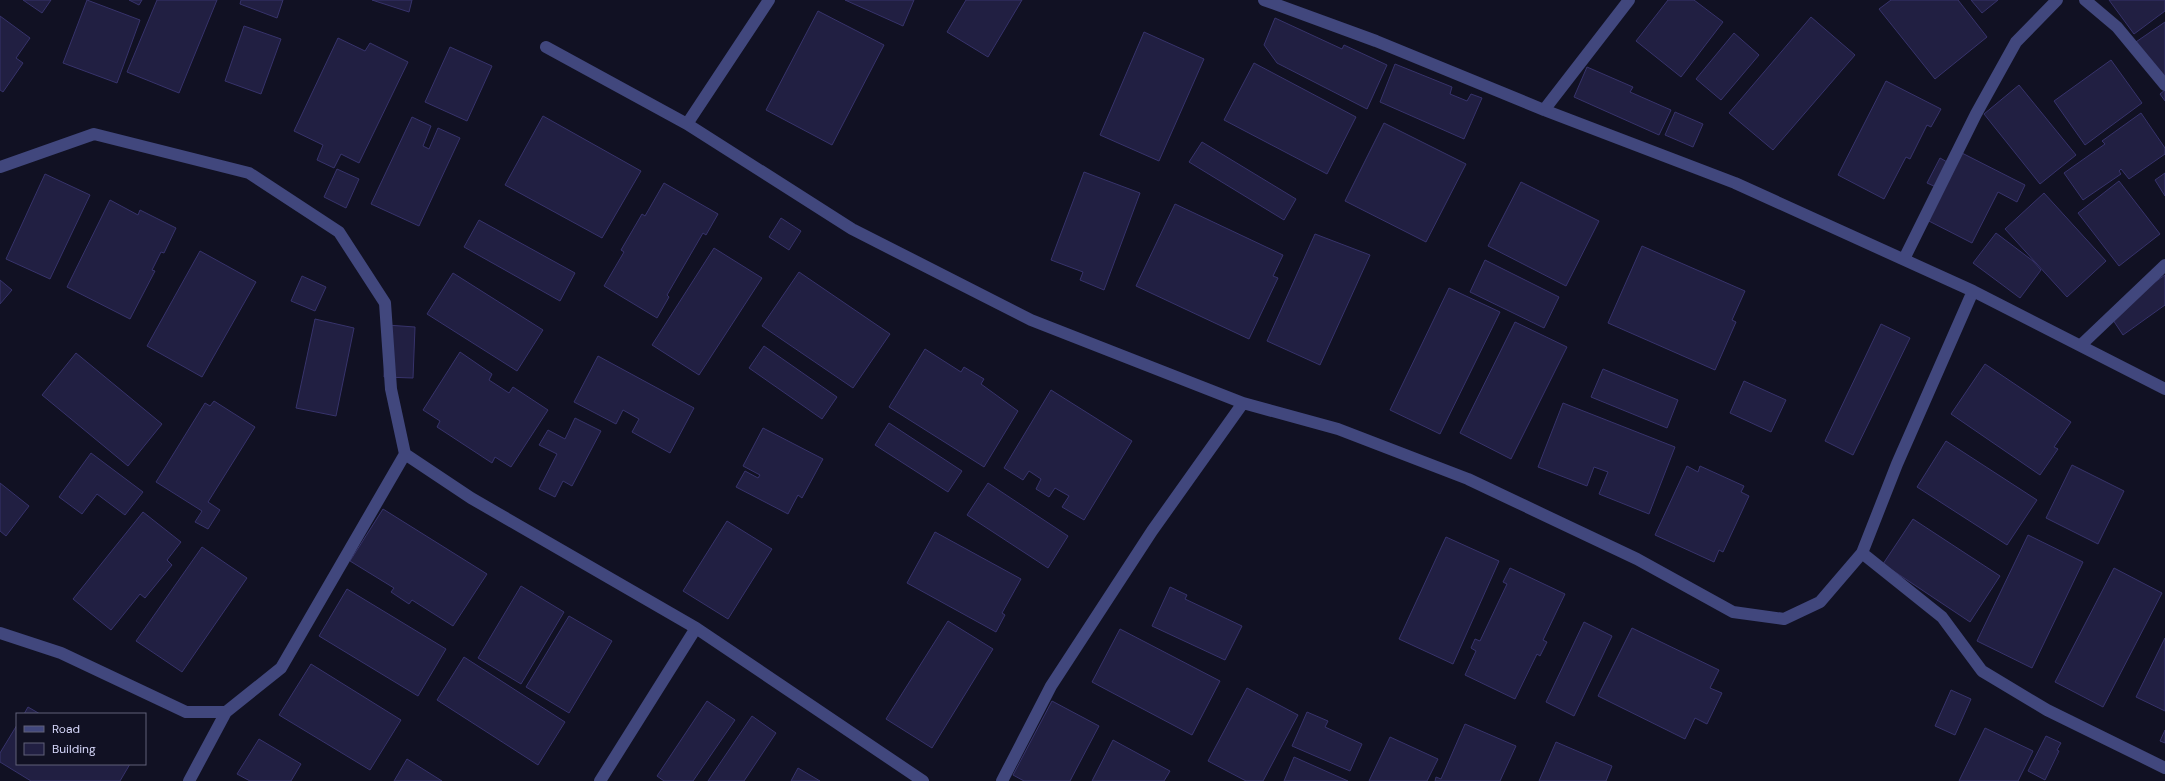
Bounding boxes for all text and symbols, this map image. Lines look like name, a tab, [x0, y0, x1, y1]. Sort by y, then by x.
legend	[16, 713, 146, 765]
text: Road	[52, 721, 80, 737]
text: Building	[52, 741, 96, 757]

